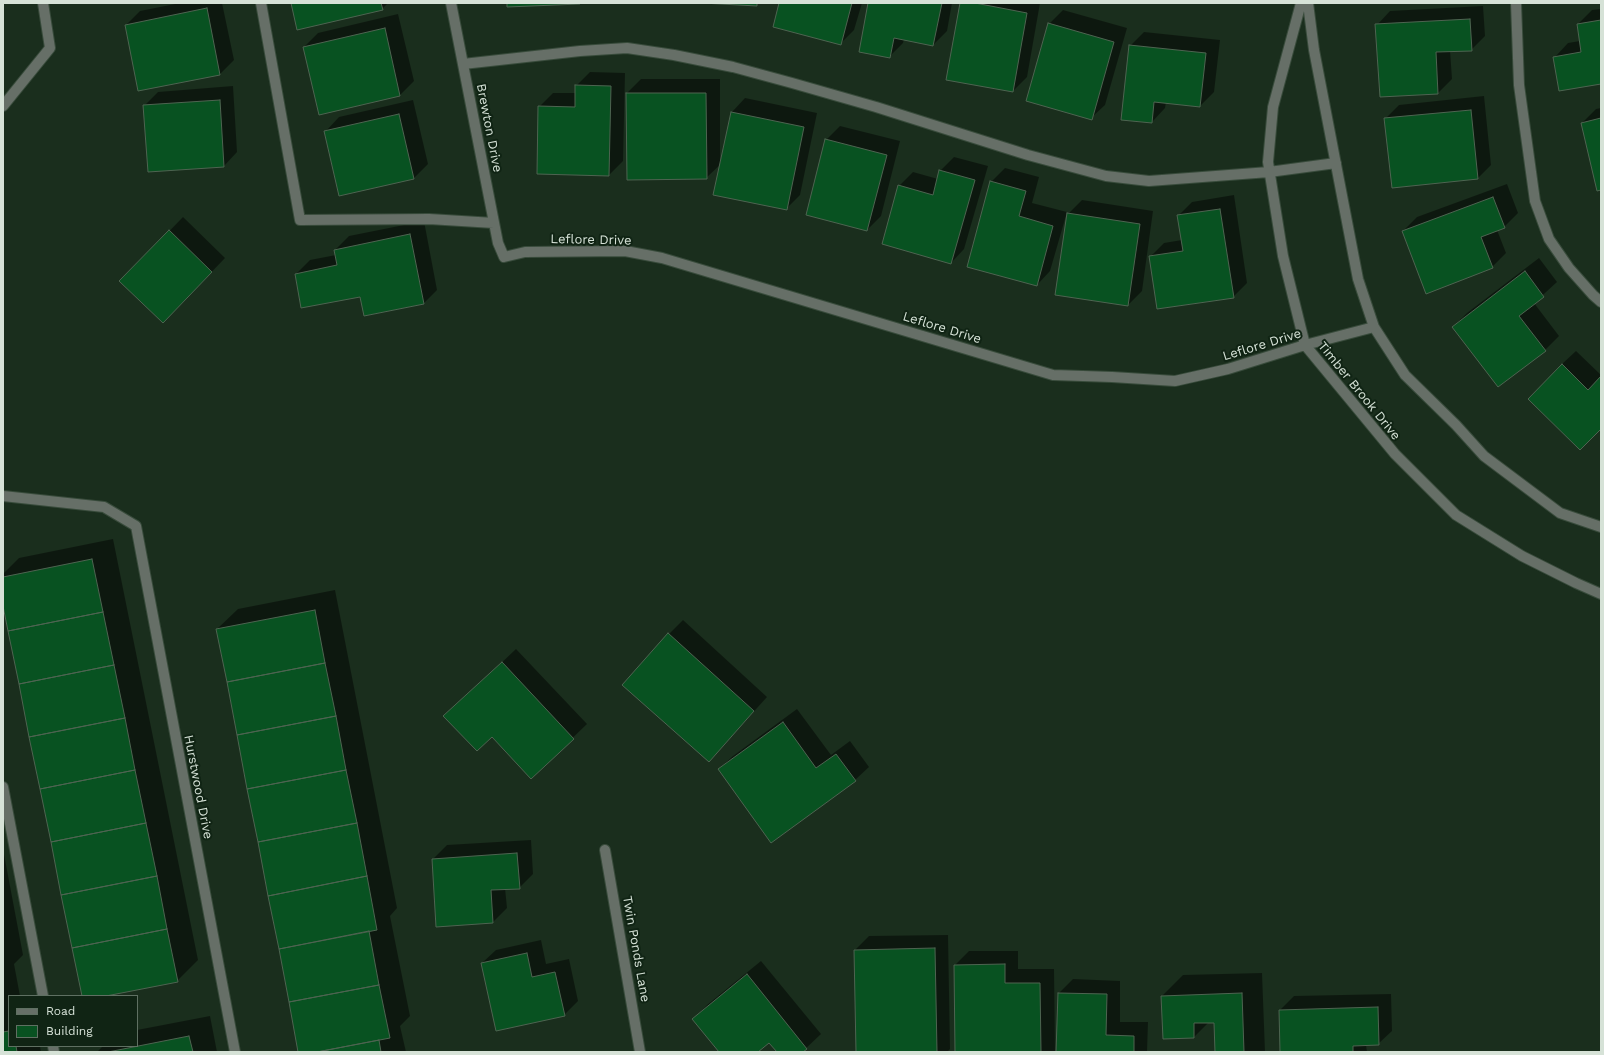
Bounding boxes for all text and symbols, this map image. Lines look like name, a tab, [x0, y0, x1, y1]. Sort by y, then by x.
street label: Brewton Drive	[473, 82, 505, 174]
street label: Leflore Drive	[550, 231, 632, 249]
street label: Leflore Drive	[901, 309, 983, 347]
street label: Leflore Drive	[1221, 326, 1303, 364]
street label: Timber Brook Drive	[1314, 339, 1404, 443]
street label: Hurstwood Drive	[180, 734, 216, 840]
street label: Twin Ponds Lane	[619, 895, 653, 1003]
legend	[8, 995, 138, 1047]
text: Road	[46, 1004, 75, 1018]
text: Building	[46, 1024, 93, 1038]

